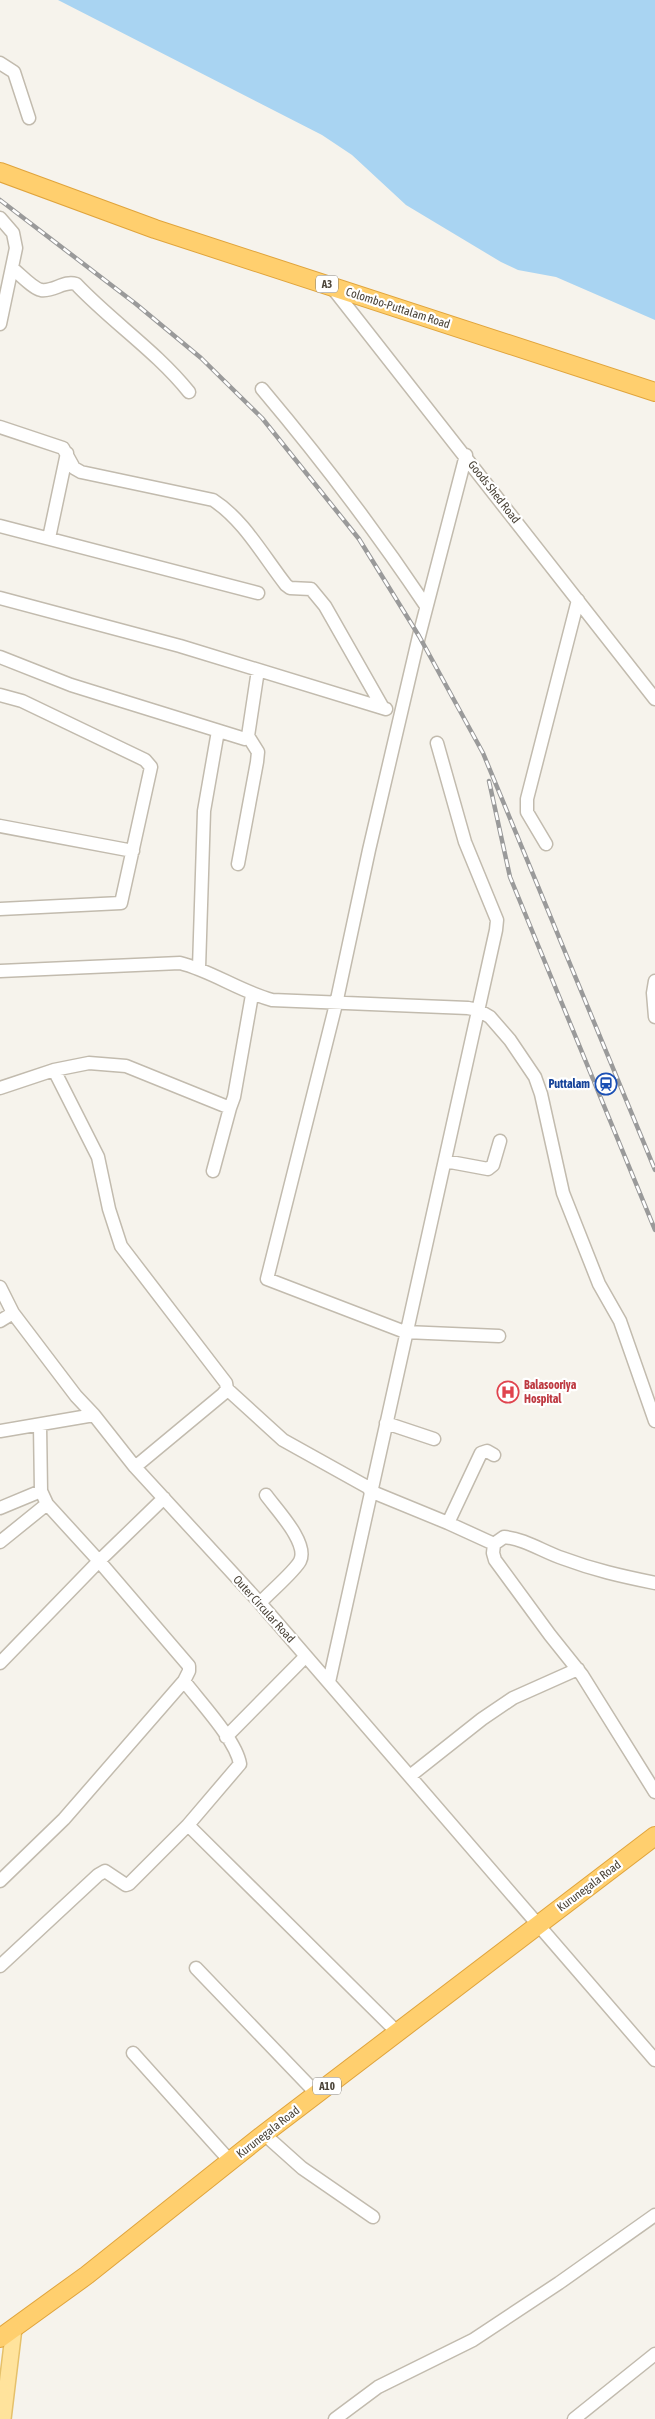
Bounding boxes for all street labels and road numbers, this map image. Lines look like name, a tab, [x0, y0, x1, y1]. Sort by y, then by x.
road number: A3	[316, 276, 338, 292]
street label: Colombo-Puttalam Road	[344, 285, 452, 331]
street label: Goods Shed Road	[465, 458, 523, 526]
street label: Outer Circular Road	[230, 1573, 298, 1645]
street label: Kurunegala Road	[554, 1858, 624, 1914]
road number: A10	[313, 2078, 341, 2094]
street label: Kurunegala Road	[234, 2103, 302, 2161]

